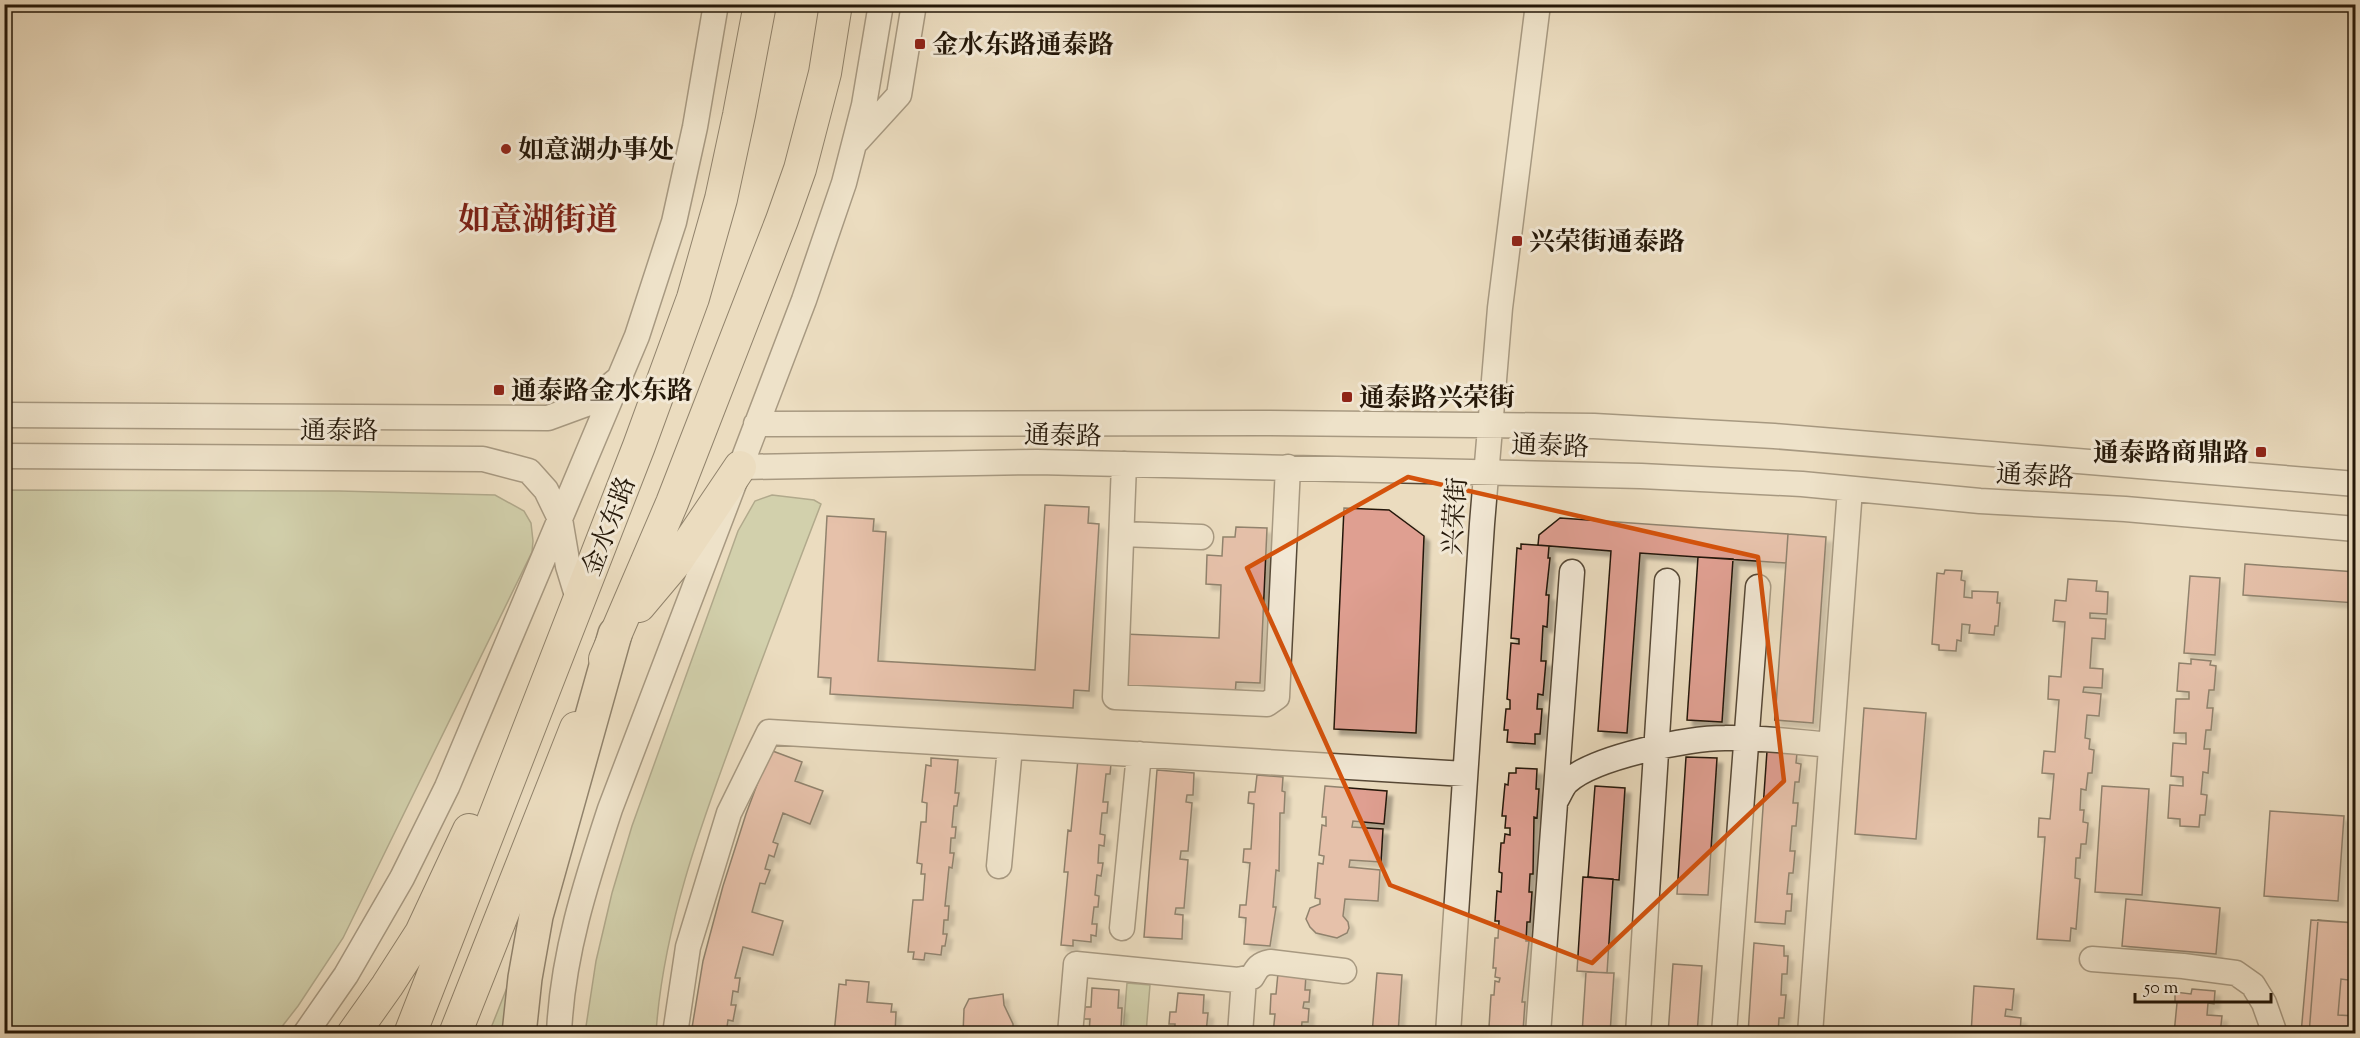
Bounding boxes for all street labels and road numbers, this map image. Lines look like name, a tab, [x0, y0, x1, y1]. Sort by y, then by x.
street label: 通泰路	[300, 414, 378, 451]
street label: 通泰路	[1024, 418, 1102, 457]
street label: 通泰路	[1510, 428, 1590, 467]
street label: 通泰路	[1995, 457, 2075, 498]
street label: 金水东路	[574, 472, 646, 582]
street label: 兴荣街	[1435, 476, 1478, 556]

